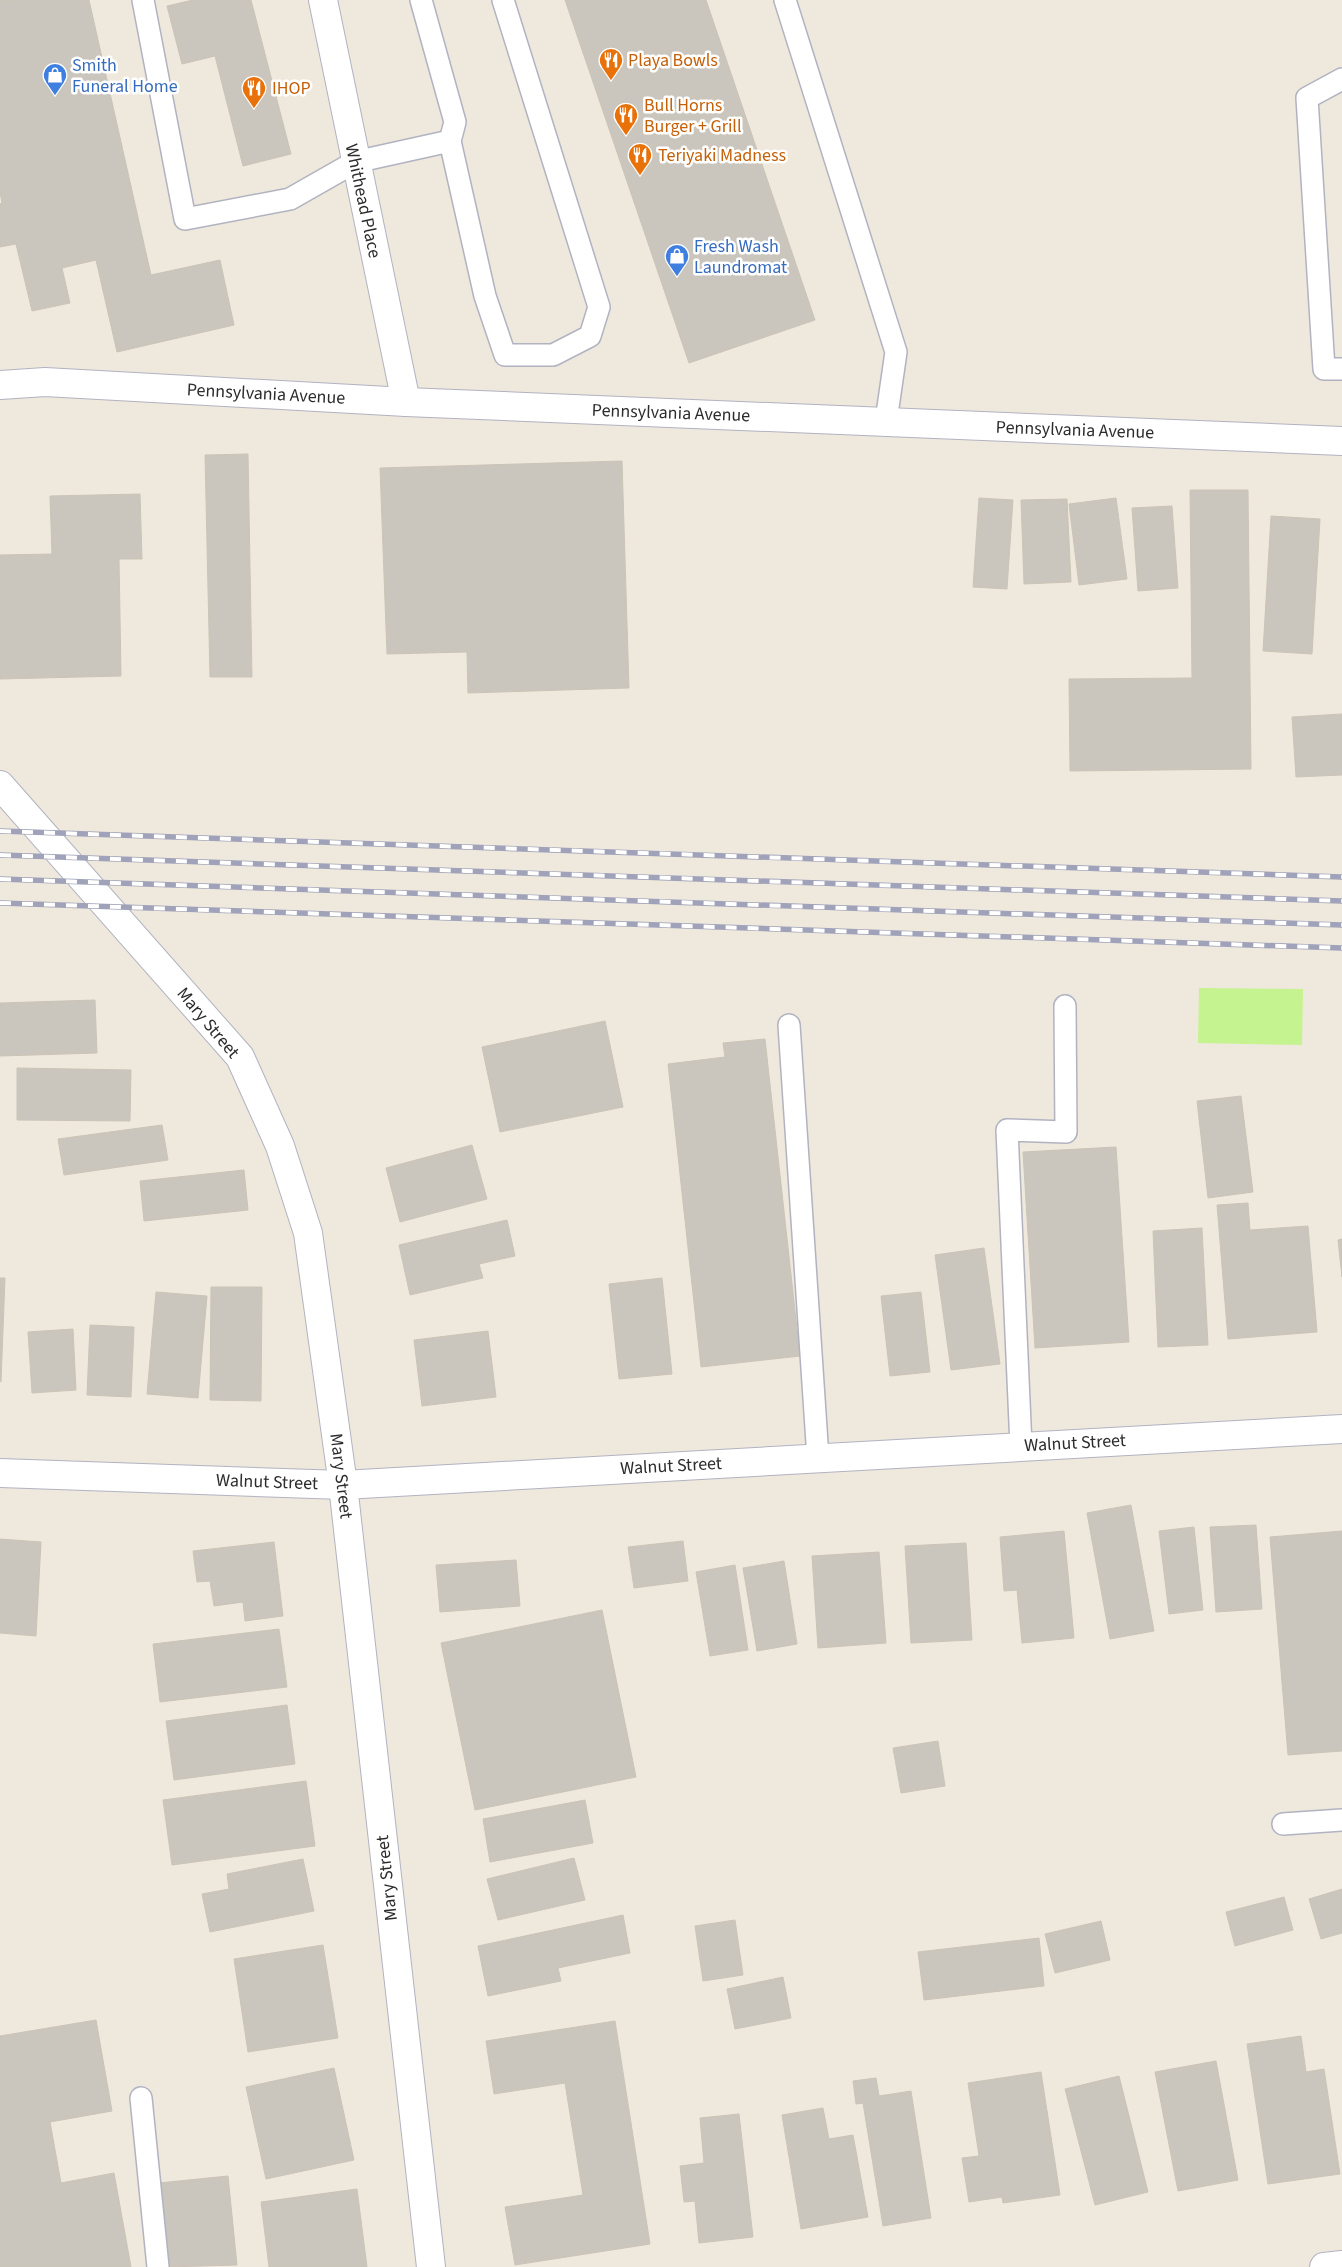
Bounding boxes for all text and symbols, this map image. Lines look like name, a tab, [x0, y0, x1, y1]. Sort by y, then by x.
restaurant icon: Playa Bowls	[598, 47, 624, 81]
place label: Playa Bowls	[628, 48, 718, 73]
place label: Smith Funeral Home	[72, 53, 178, 99]
shop icon: Smith Funeral Home	[42, 62, 68, 96]
restaurant icon: IHOP	[241, 75, 267, 109]
place label: IHOP	[272, 76, 311, 101]
place label: Bull Horns Burger + Grill	[644, 93, 742, 139]
restaurant icon: Bull Horns Burger + Grill	[613, 102, 639, 136]
street label: Whithead Place	[339, 142, 387, 260]
restaurant icon: Teriyaki Madness	[627, 142, 653, 176]
place label: Teriyaki Madness	[658, 143, 786, 168]
place label: Fresh Wash Laundromat	[694, 234, 787, 280]
shop icon: Fresh Wash Laundromat	[664, 243, 690, 277]
street label: Pennsylvania Avenue	[186, 377, 346, 411]
street label: Pennsylvania Avenue	[591, 398, 751, 428]
street label: Pennsylvania Avenue	[995, 415, 1155, 445]
street label: Mary Street	[171, 982, 245, 1064]
street label: Walnut Street	[1023, 1428, 1127, 1458]
street label: Mary Street	[323, 1432, 359, 1520]
street label: Walnut Street	[619, 1451, 723, 1481]
street label: Walnut Street	[216, 1468, 318, 1496]
street label: Mary Street	[370, 1834, 404, 1922]

